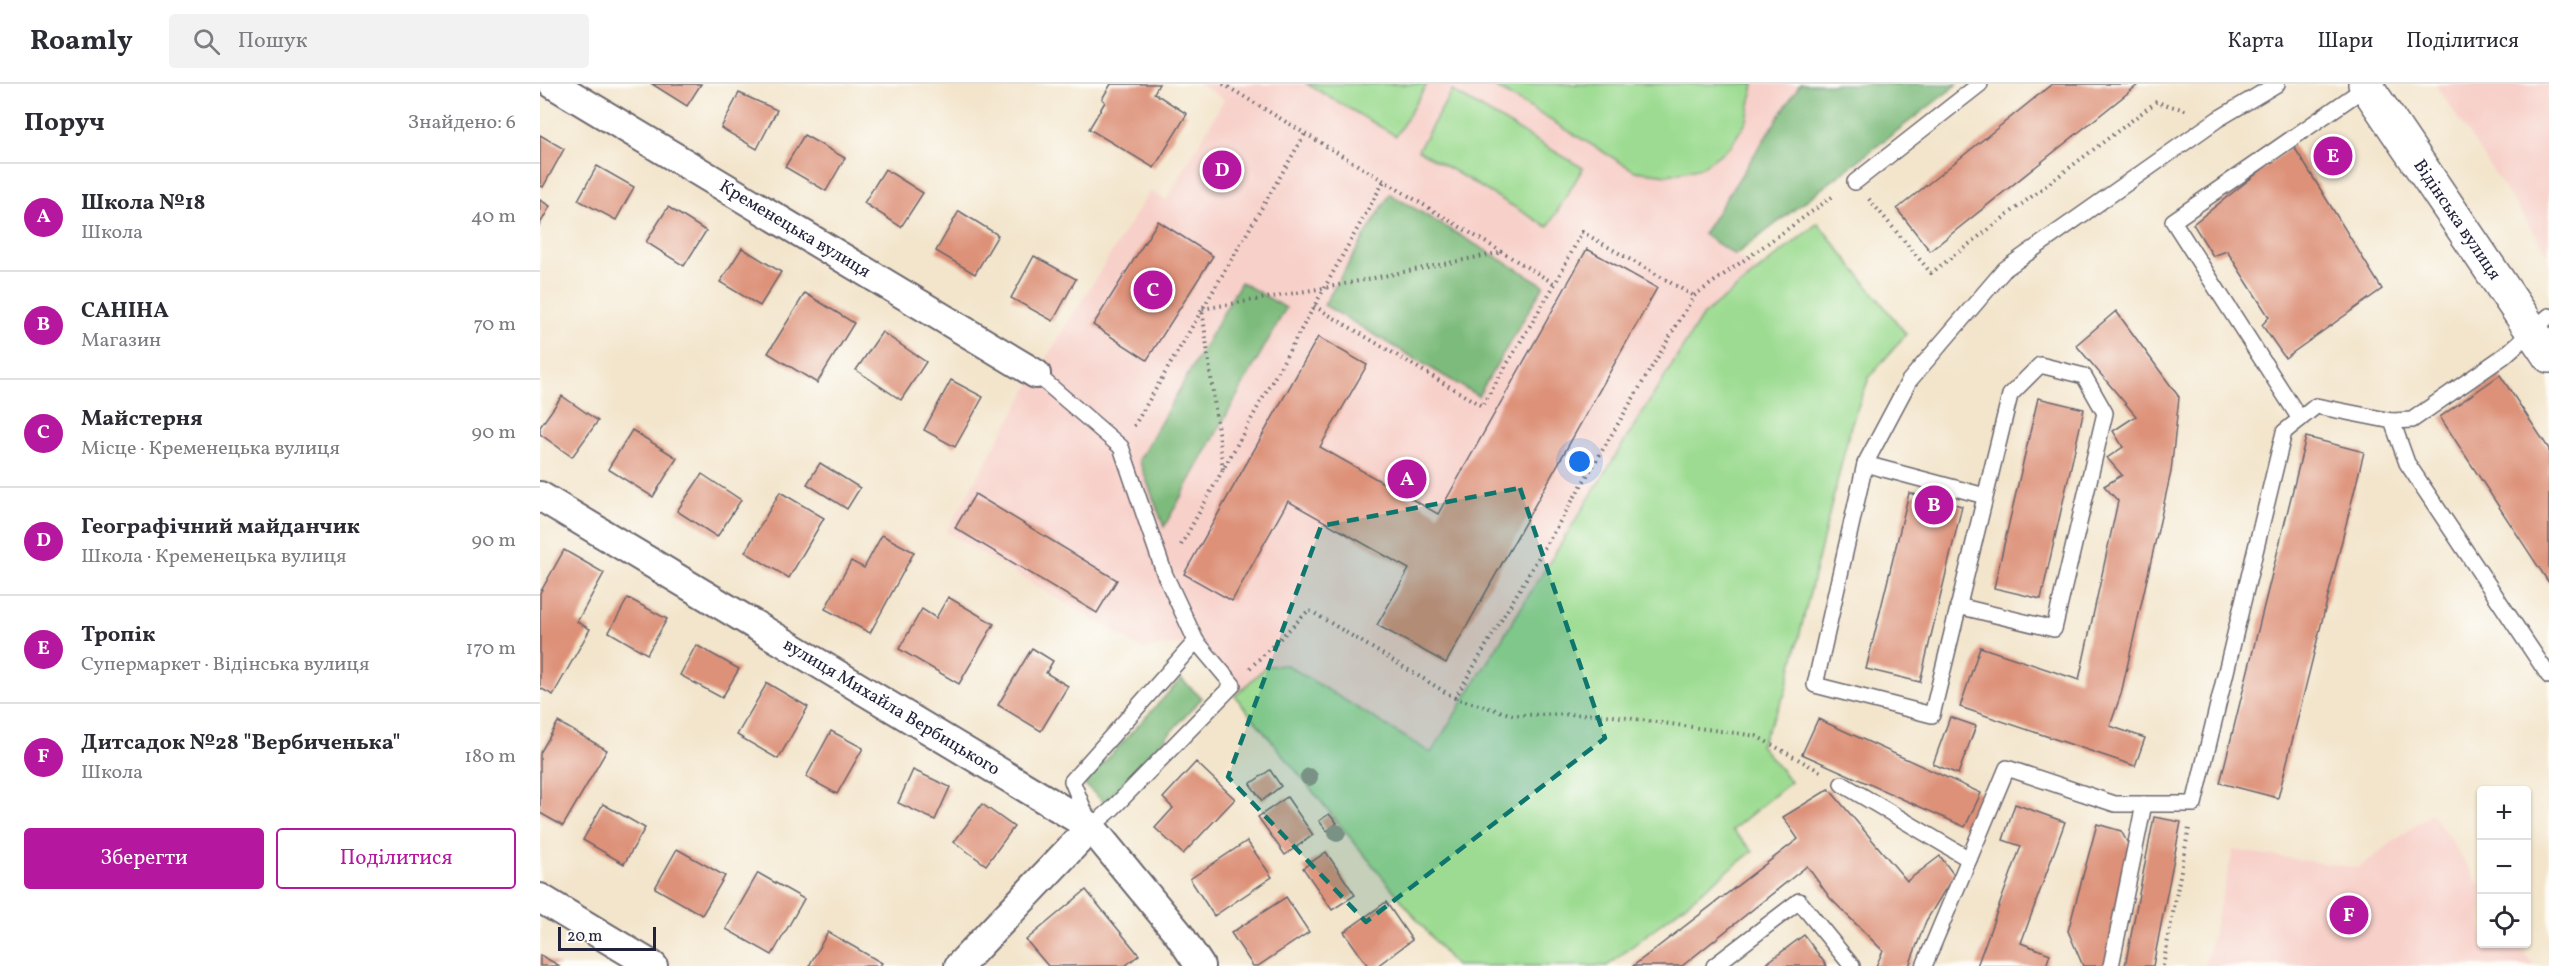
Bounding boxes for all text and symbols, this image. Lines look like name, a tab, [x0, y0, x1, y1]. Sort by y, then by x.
search box	[169, 14, 589, 68]
text: Roamly	[30, 22, 133, 61]
icon: search	[190, 25, 223, 58]
text: Пошук	[238, 26, 307, 57]
text: Карта	[2227, 27, 2284, 56]
text: Шари	[2317, 27, 2373, 56]
text: Поділитися	[2406, 27, 2519, 56]
text: Поруч	[24, 105, 105, 141]
text: Знайдено: 6	[408, 109, 516, 137]
pin: E	[2314, 134, 2352, 178]
pin: D	[1202, 148, 1242, 193]
street label: Відінська вулиця	[2407, 154, 2507, 285]
street label: Кременецька вулиця	[714, 174, 875, 284]
text: Школа №18	[81, 188, 206, 219]
text: A	[36, 203, 51, 231]
text: 40 m	[471, 203, 516, 231]
text: Школа	[81, 219, 143, 247]
pin: C	[1134, 268, 1172, 312]
text: САНІНА	[81, 296, 169, 327]
text: B	[37, 311, 50, 339]
text: 70 m	[473, 311, 516, 339]
text: Магазин	[81, 327, 161, 355]
text: Майстерня	[81, 404, 203, 435]
text: C	[37, 419, 50, 447]
text: 90 m	[472, 419, 516, 447]
text: Місце · Кременецька вулиця	[81, 435, 340, 463]
your location	[1565, 447, 1594, 476]
pin: A	[1388, 456, 1426, 502]
pin: B	[1914, 482, 1954, 528]
text: Географічний майданчик	[81, 512, 360, 543]
text: D	[36, 527, 51, 555]
text: 90 m	[472, 527, 516, 555]
text: Школа · Кременецька вулиця	[81, 543, 347, 571]
text: Тропік	[81, 620, 155, 651]
street label: вулиця Михайла Вербицького	[778, 632, 1004, 782]
text: E	[37, 635, 50, 663]
text: 170 m	[466, 635, 516, 663]
text: Супермаркет · Відінська вулиця	[81, 651, 369, 679]
text: Дитсадок №28 "Вербиченька"	[81, 728, 401, 759]
text: F	[38, 743, 49, 771]
text: 180 m	[464, 743, 516, 771]
text: Школа	[81, 759, 143, 787]
map controls	[2477, 786, 2531, 948]
button: +	[2477, 786, 2531, 840]
button: Зберегти	[24, 828, 264, 889]
button: Поділитися	[276, 828, 516, 889]
button: −	[2477, 840, 2531, 894]
pin: F	[2330, 892, 2368, 938]
button: locate	[2477, 894, 2531, 948]
scale bar	[558, 924, 656, 952]
text: 20 m	[567, 926, 602, 948]

